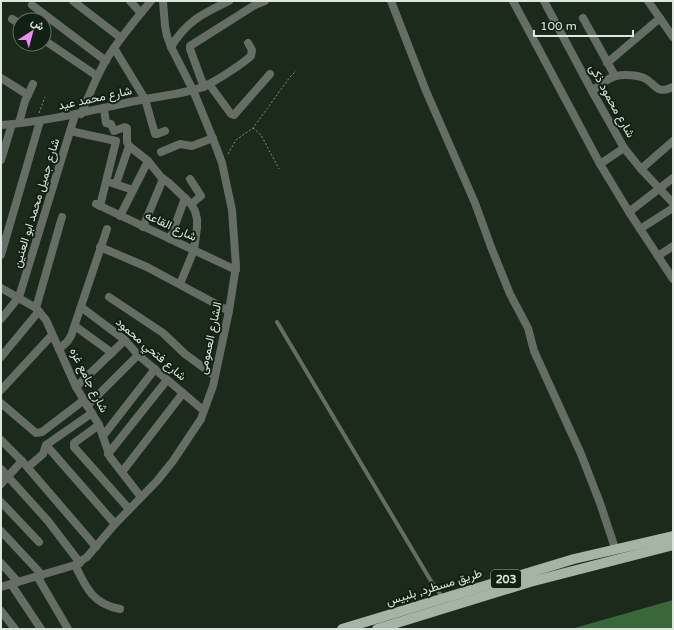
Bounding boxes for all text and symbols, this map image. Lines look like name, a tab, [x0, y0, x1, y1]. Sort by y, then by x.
north arrow	[12, 12, 52, 52]
scale bar	[534, 12, 633, 38]
text: ش	[28, 15, 47, 33]
text: 100 m	[540, 19, 577, 33]
street label: شارع محمود ذكى	[584, 62, 638, 141]
street label: شارع محمد عيد	[57, 83, 134, 115]
street label: شارع جميل محمد ابو العنين	[10, 137, 64, 270]
street label: شارع القاعه	[142, 208, 199, 246]
street label: الشارع العمومى	[195, 300, 226, 376]
street label: شارع فتحي محمود	[111, 315, 189, 386]
street label: شارع جامع غزه	[65, 345, 111, 416]
street label: طريق مسطرد, بلبيس	[384, 566, 484, 609]
road number: 203	[491, 570, 521, 588]

